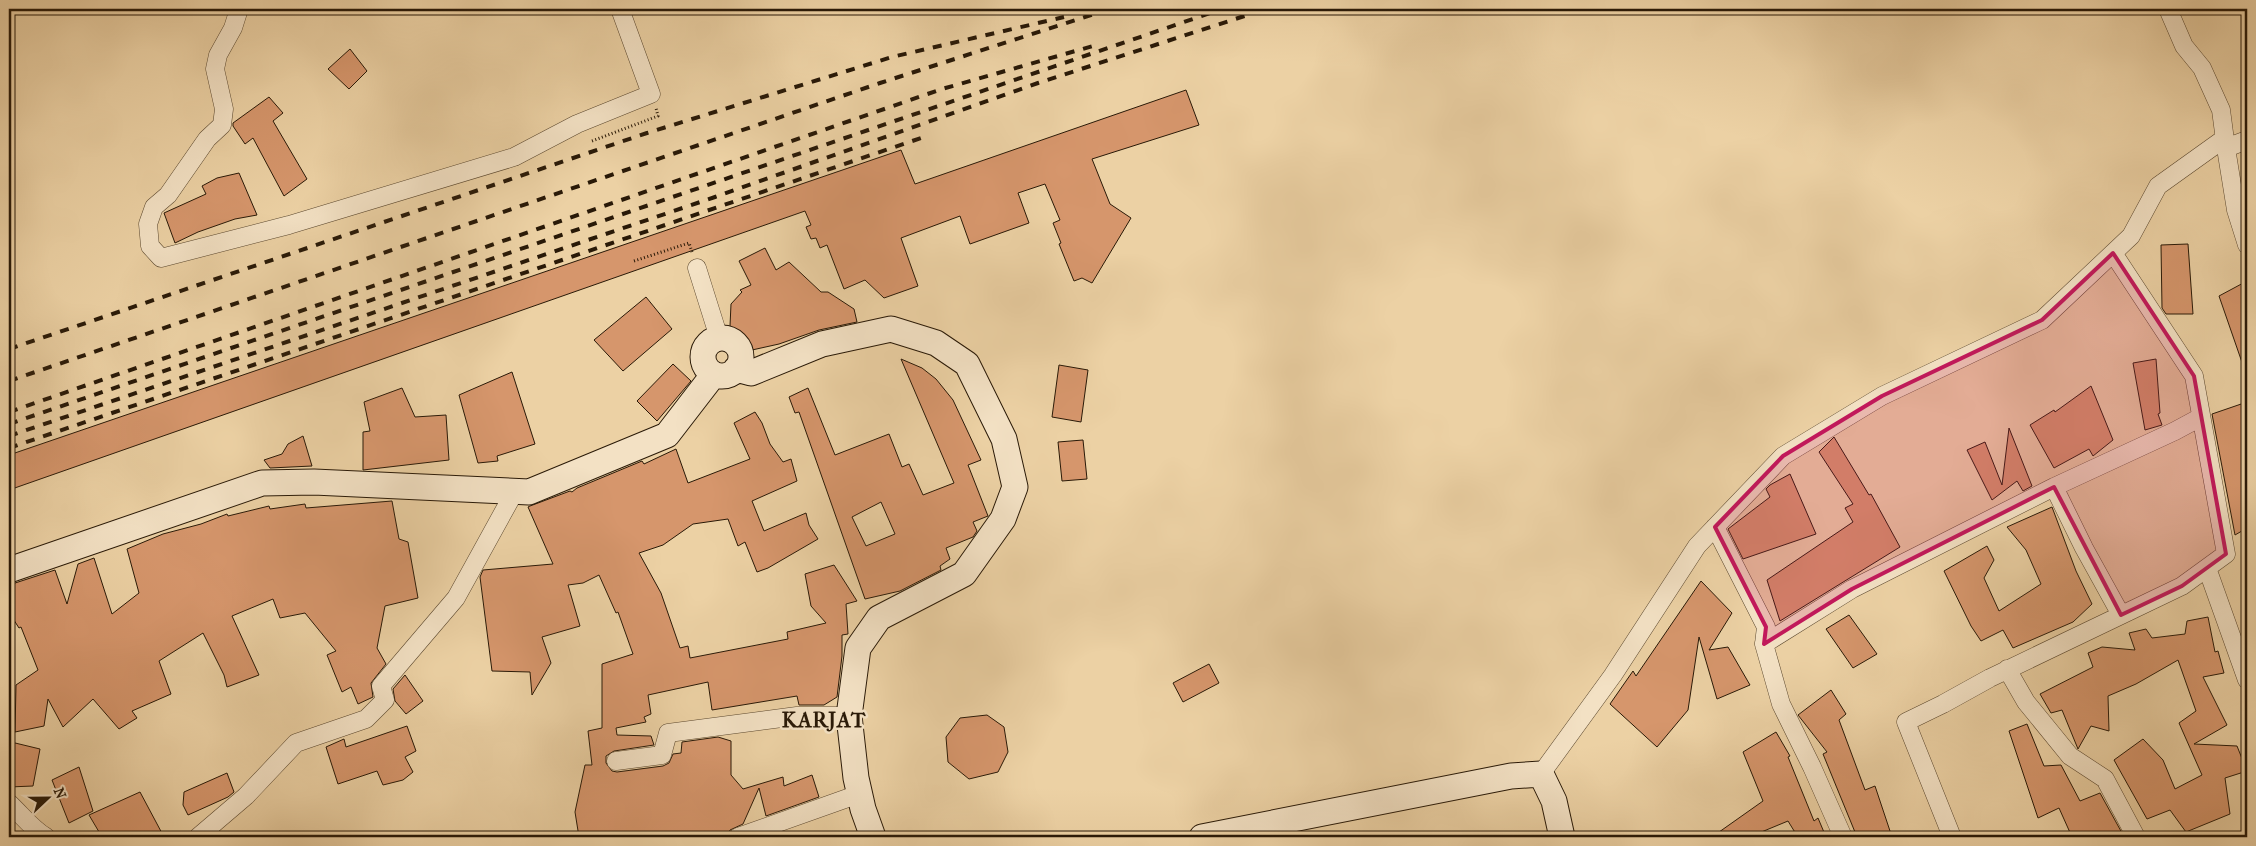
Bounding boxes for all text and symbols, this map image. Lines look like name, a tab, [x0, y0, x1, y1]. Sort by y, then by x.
district label: KARJAT	[782, 708, 866, 732]
north arrow	[22, 774, 72, 824]
text: N	[50, 785, 70, 802]

